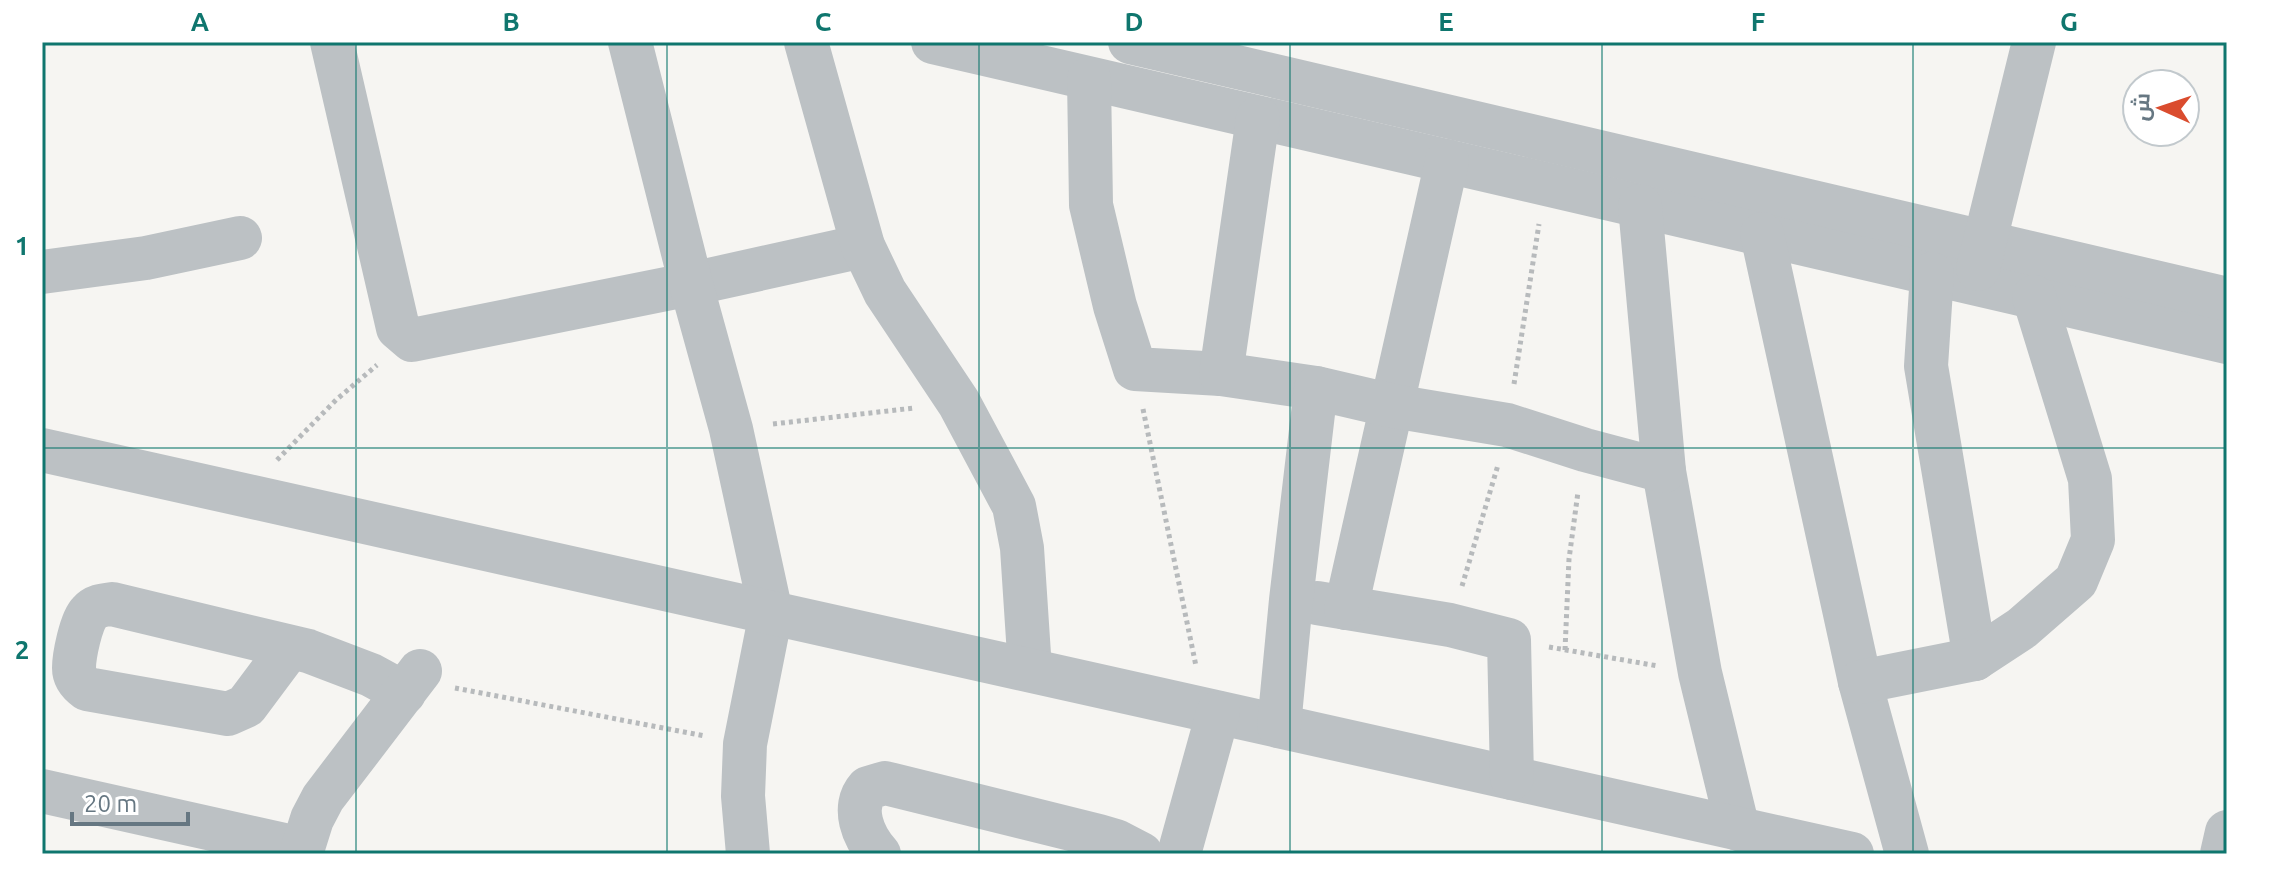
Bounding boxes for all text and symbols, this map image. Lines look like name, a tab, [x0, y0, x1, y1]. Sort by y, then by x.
text: A	[191, 7, 210, 36]
text: B	[502, 7, 520, 36]
text: C	[815, 7, 832, 36]
text: D	[1125, 7, 1143, 36]
text: E	[1438, 7, 1454, 36]
text: F	[1751, 7, 1765, 36]
text: G	[2060, 7, 2078, 36]
north arrow	[2121, 68, 2201, 148]
text: ش	[2127, 92, 2156, 122]
text: 1	[15, 231, 29, 260]
text: 2	[15, 635, 29, 664]
scale bar	[72, 776, 188, 826]
text: 20 m	[84, 790, 137, 817]

